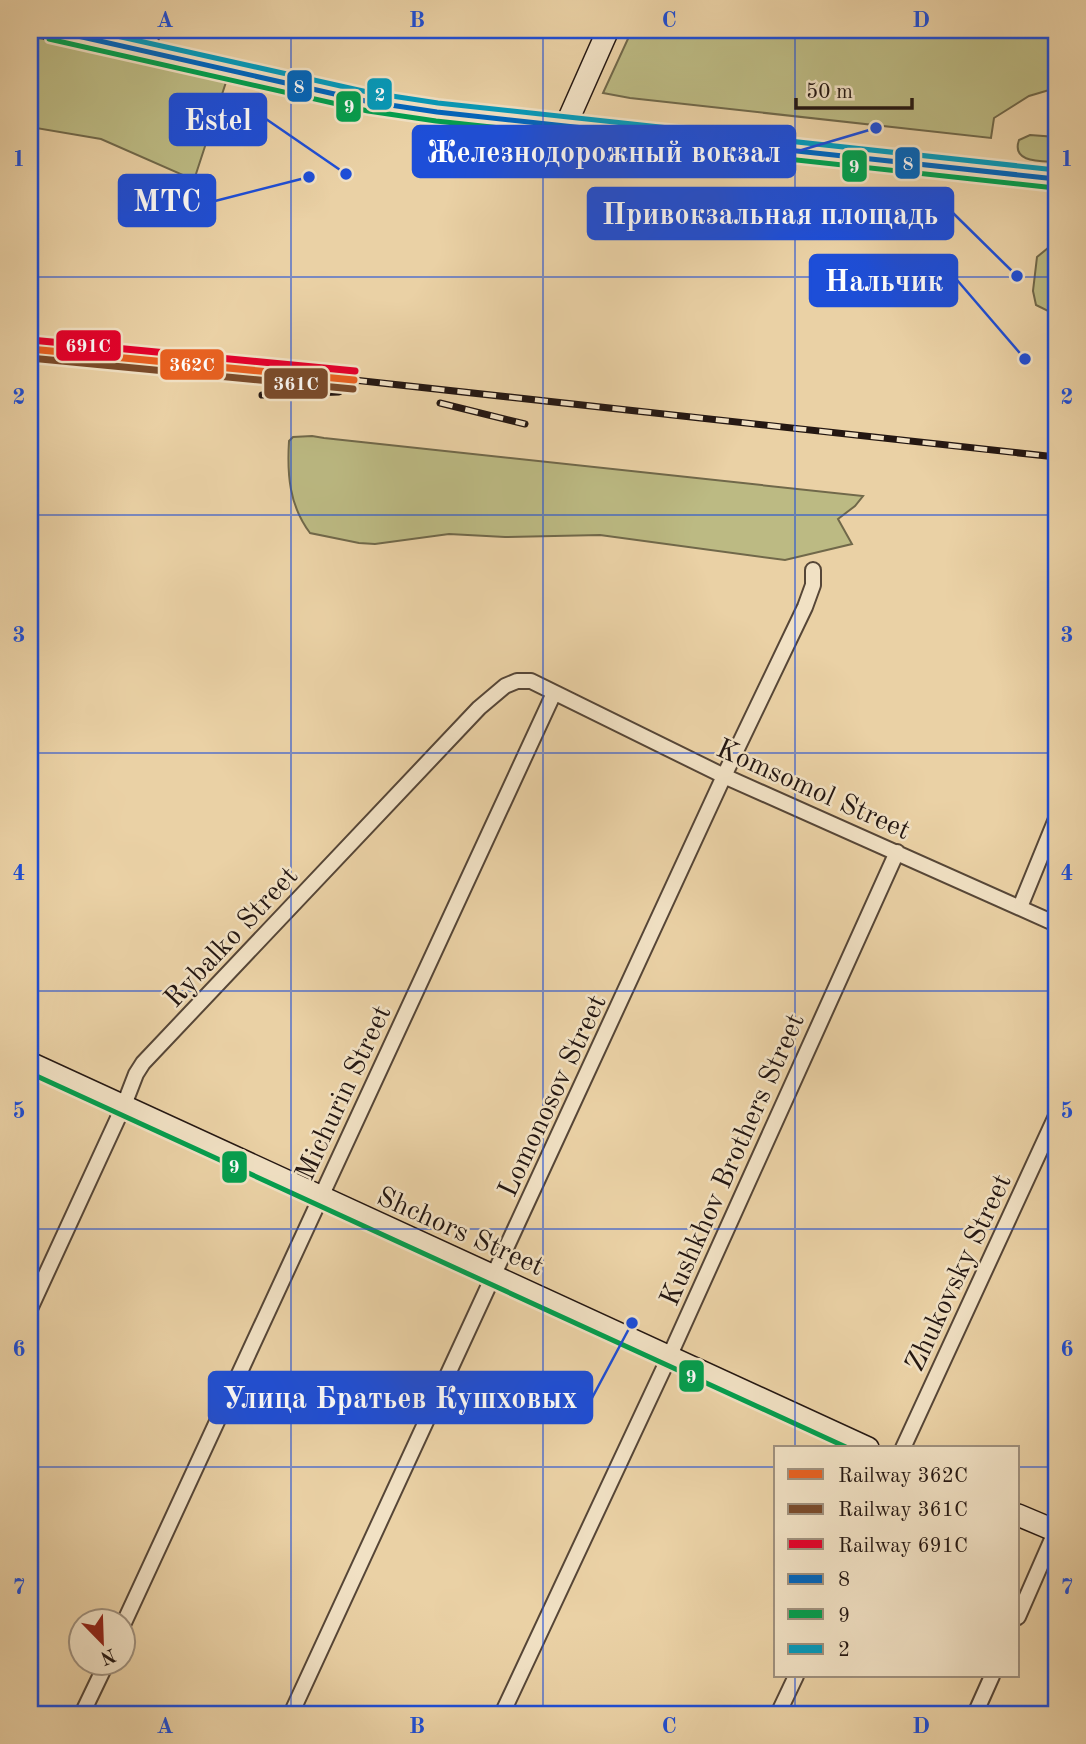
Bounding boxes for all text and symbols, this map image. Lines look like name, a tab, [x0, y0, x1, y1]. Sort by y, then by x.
text: A	[156, 9, 174, 32]
text: B	[409, 9, 425, 32]
text: C	[661, 9, 677, 32]
text: D	[912, 9, 930, 32]
scale bar	[796, 66, 911, 110]
line badge: 8	[286, 69, 313, 103]
line badge: 2	[366, 77, 393, 111]
text: 8	[293, 79, 305, 98]
text: 50 m	[806, 82, 853, 103]
text: 2	[374, 87, 386, 106]
line badge: 9	[335, 90, 362, 123]
callout: Estel	[170, 94, 266, 145]
text: 9	[343, 99, 355, 118]
text: Estel	[184, 107, 252, 137]
callout: Железнодорожный вокзал	[413, 126, 795, 177]
text: Железнодорожный вокзал	[427, 139, 781, 169]
line badge: 8	[894, 146, 921, 180]
text: 1	[12, 148, 26, 171]
text: 1	[1060, 148, 1074, 171]
line badge: 9	[841, 149, 868, 183]
text: 8	[902, 156, 914, 175]
text: 9	[848, 159, 860, 178]
callout: МТС	[119, 175, 215, 226]
text: МТС	[133, 188, 201, 218]
callout: Привокзальная площадь	[588, 188, 953, 239]
text: Привокзальная площадь	[602, 201, 938, 231]
callout: Нальчик	[810, 255, 957, 306]
text: Нальчик	[825, 268, 944, 298]
line badge: 691С	[55, 329, 122, 362]
text: 691С	[65, 338, 111, 357]
line badge: 362С	[159, 348, 225, 381]
text: 362С	[169, 357, 215, 376]
line badge: 361С	[263, 367, 329, 400]
text: 361С	[273, 376, 319, 395]
text: 2	[12, 386, 26, 409]
text: 2	[1060, 386, 1074, 409]
text: 3	[12, 624, 26, 647]
text: 3	[1060, 624, 1074, 647]
street label: Komsomol Street	[712, 735, 914, 846]
text: 4	[12, 862, 26, 885]
street label: Rybalko Street	[160, 862, 304, 1014]
text: 4	[1060, 862, 1074, 885]
street label: Lomonosov Street	[495, 991, 613, 1202]
street label: Michurin Street	[292, 1001, 397, 1185]
street label: Kushkhov Brothers Street	[656, 1010, 811, 1311]
text: 5	[12, 1100, 26, 1123]
text: 5	[1060, 1100, 1074, 1123]
line badge: 9	[221, 1150, 248, 1184]
text: 9	[228, 1159, 240, 1178]
street label: Zhukovsky Street	[902, 1170, 1018, 1376]
street label: Shchors Street	[372, 1183, 548, 1282]
text: 6	[12, 1338, 26, 1361]
text: 6	[1060, 1338, 1074, 1361]
line badge: 9	[678, 1359, 705, 1393]
text: 9	[685, 1369, 697, 1388]
callout: Улица Братьев Кушховых	[209, 1372, 592, 1423]
text: Улица Братьев Кушховых	[222, 1385, 578, 1415]
legend	[774, 1446, 1020, 1678]
text: Railway 362С	[838, 1466, 968, 1487]
text: Railway 361С	[838, 1500, 968, 1521]
text: Railway 691С	[838, 1536, 968, 1557]
text: 8	[838, 1570, 850, 1591]
text: 7	[12, 1576, 26, 1599]
text: 7	[1060, 1576, 1074, 1599]
text: 9	[838, 1606, 850, 1627]
north arrow	[66, 1608, 136, 1678]
text: 2	[838, 1640, 850, 1661]
text: N	[97, 1644, 118, 1667]
text: A	[156, 1715, 174, 1738]
text: B	[409, 1715, 425, 1738]
text: C	[661, 1715, 677, 1738]
text: D	[912, 1715, 930, 1738]

